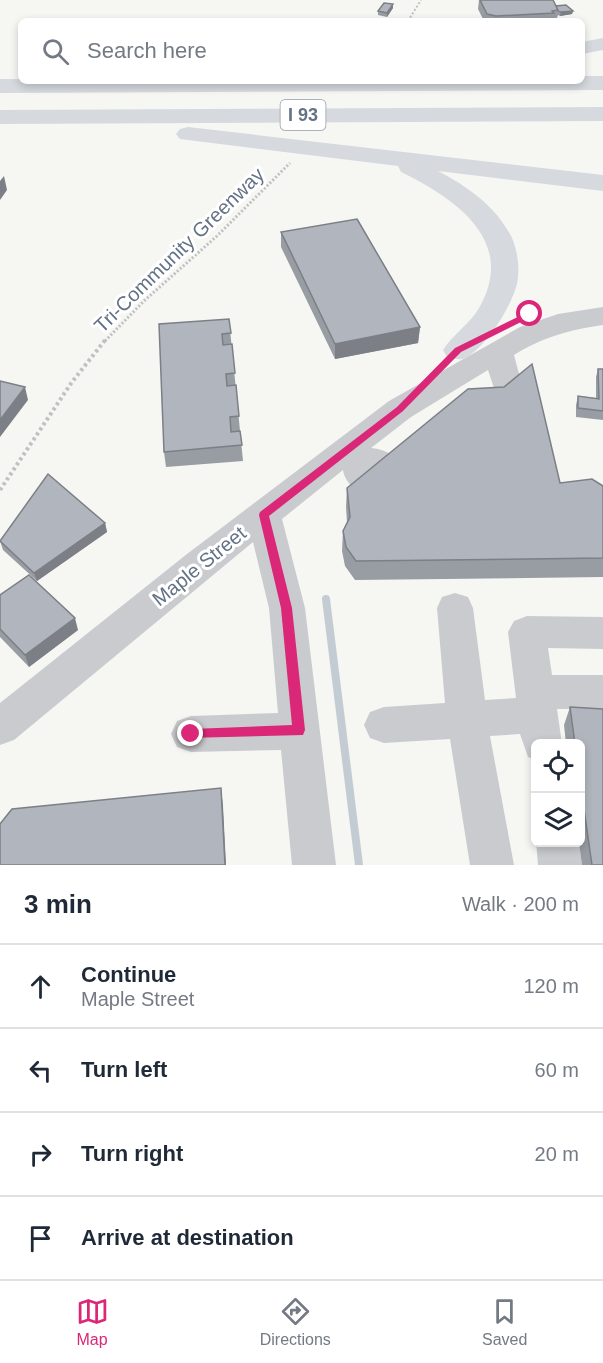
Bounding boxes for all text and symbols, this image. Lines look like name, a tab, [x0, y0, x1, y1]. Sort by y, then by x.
search box	[18, 18, 585, 84]
icon: search	[39, 35, 72, 68]
text: Search here	[87, 38, 207, 63]
road number: I 93	[280, 100, 326, 130]
street label: Tri-Community Greenway	[90, 163, 268, 337]
route start	[516, 300, 542, 326]
street label: Maple Street	[148, 521, 250, 610]
route end	[177, 720, 203, 746]
map controls	[531, 739, 585, 847]
button: locate	[531, 739, 585, 793]
button: layers	[531, 793, 585, 847]
text: 3 min	[24, 889, 92, 919]
text: Walk · 200 m	[462, 893, 579, 915]
text: Continue	[81, 962, 176, 987]
icon: ahead	[24, 970, 57, 1003]
text: 120 m	[523, 975, 579, 997]
text: Maple Street	[81, 988, 194, 1010]
icon: left	[24, 1054, 57, 1087]
text: Turn left	[81, 1057, 167, 1082]
text: 60 m	[535, 1059, 579, 1081]
icon: right	[24, 1138, 57, 1171]
text: Turn right	[81, 1141, 183, 1166]
text: 20 m	[535, 1143, 579, 1165]
icon: arrive	[24, 1222, 57, 1255]
text: Arrive at destination	[81, 1225, 294, 1250]
tab: Map	[76, 1295, 109, 1349]
tab: Directions	[260, 1295, 331, 1349]
tab: Saved	[482, 1295, 527, 1349]

